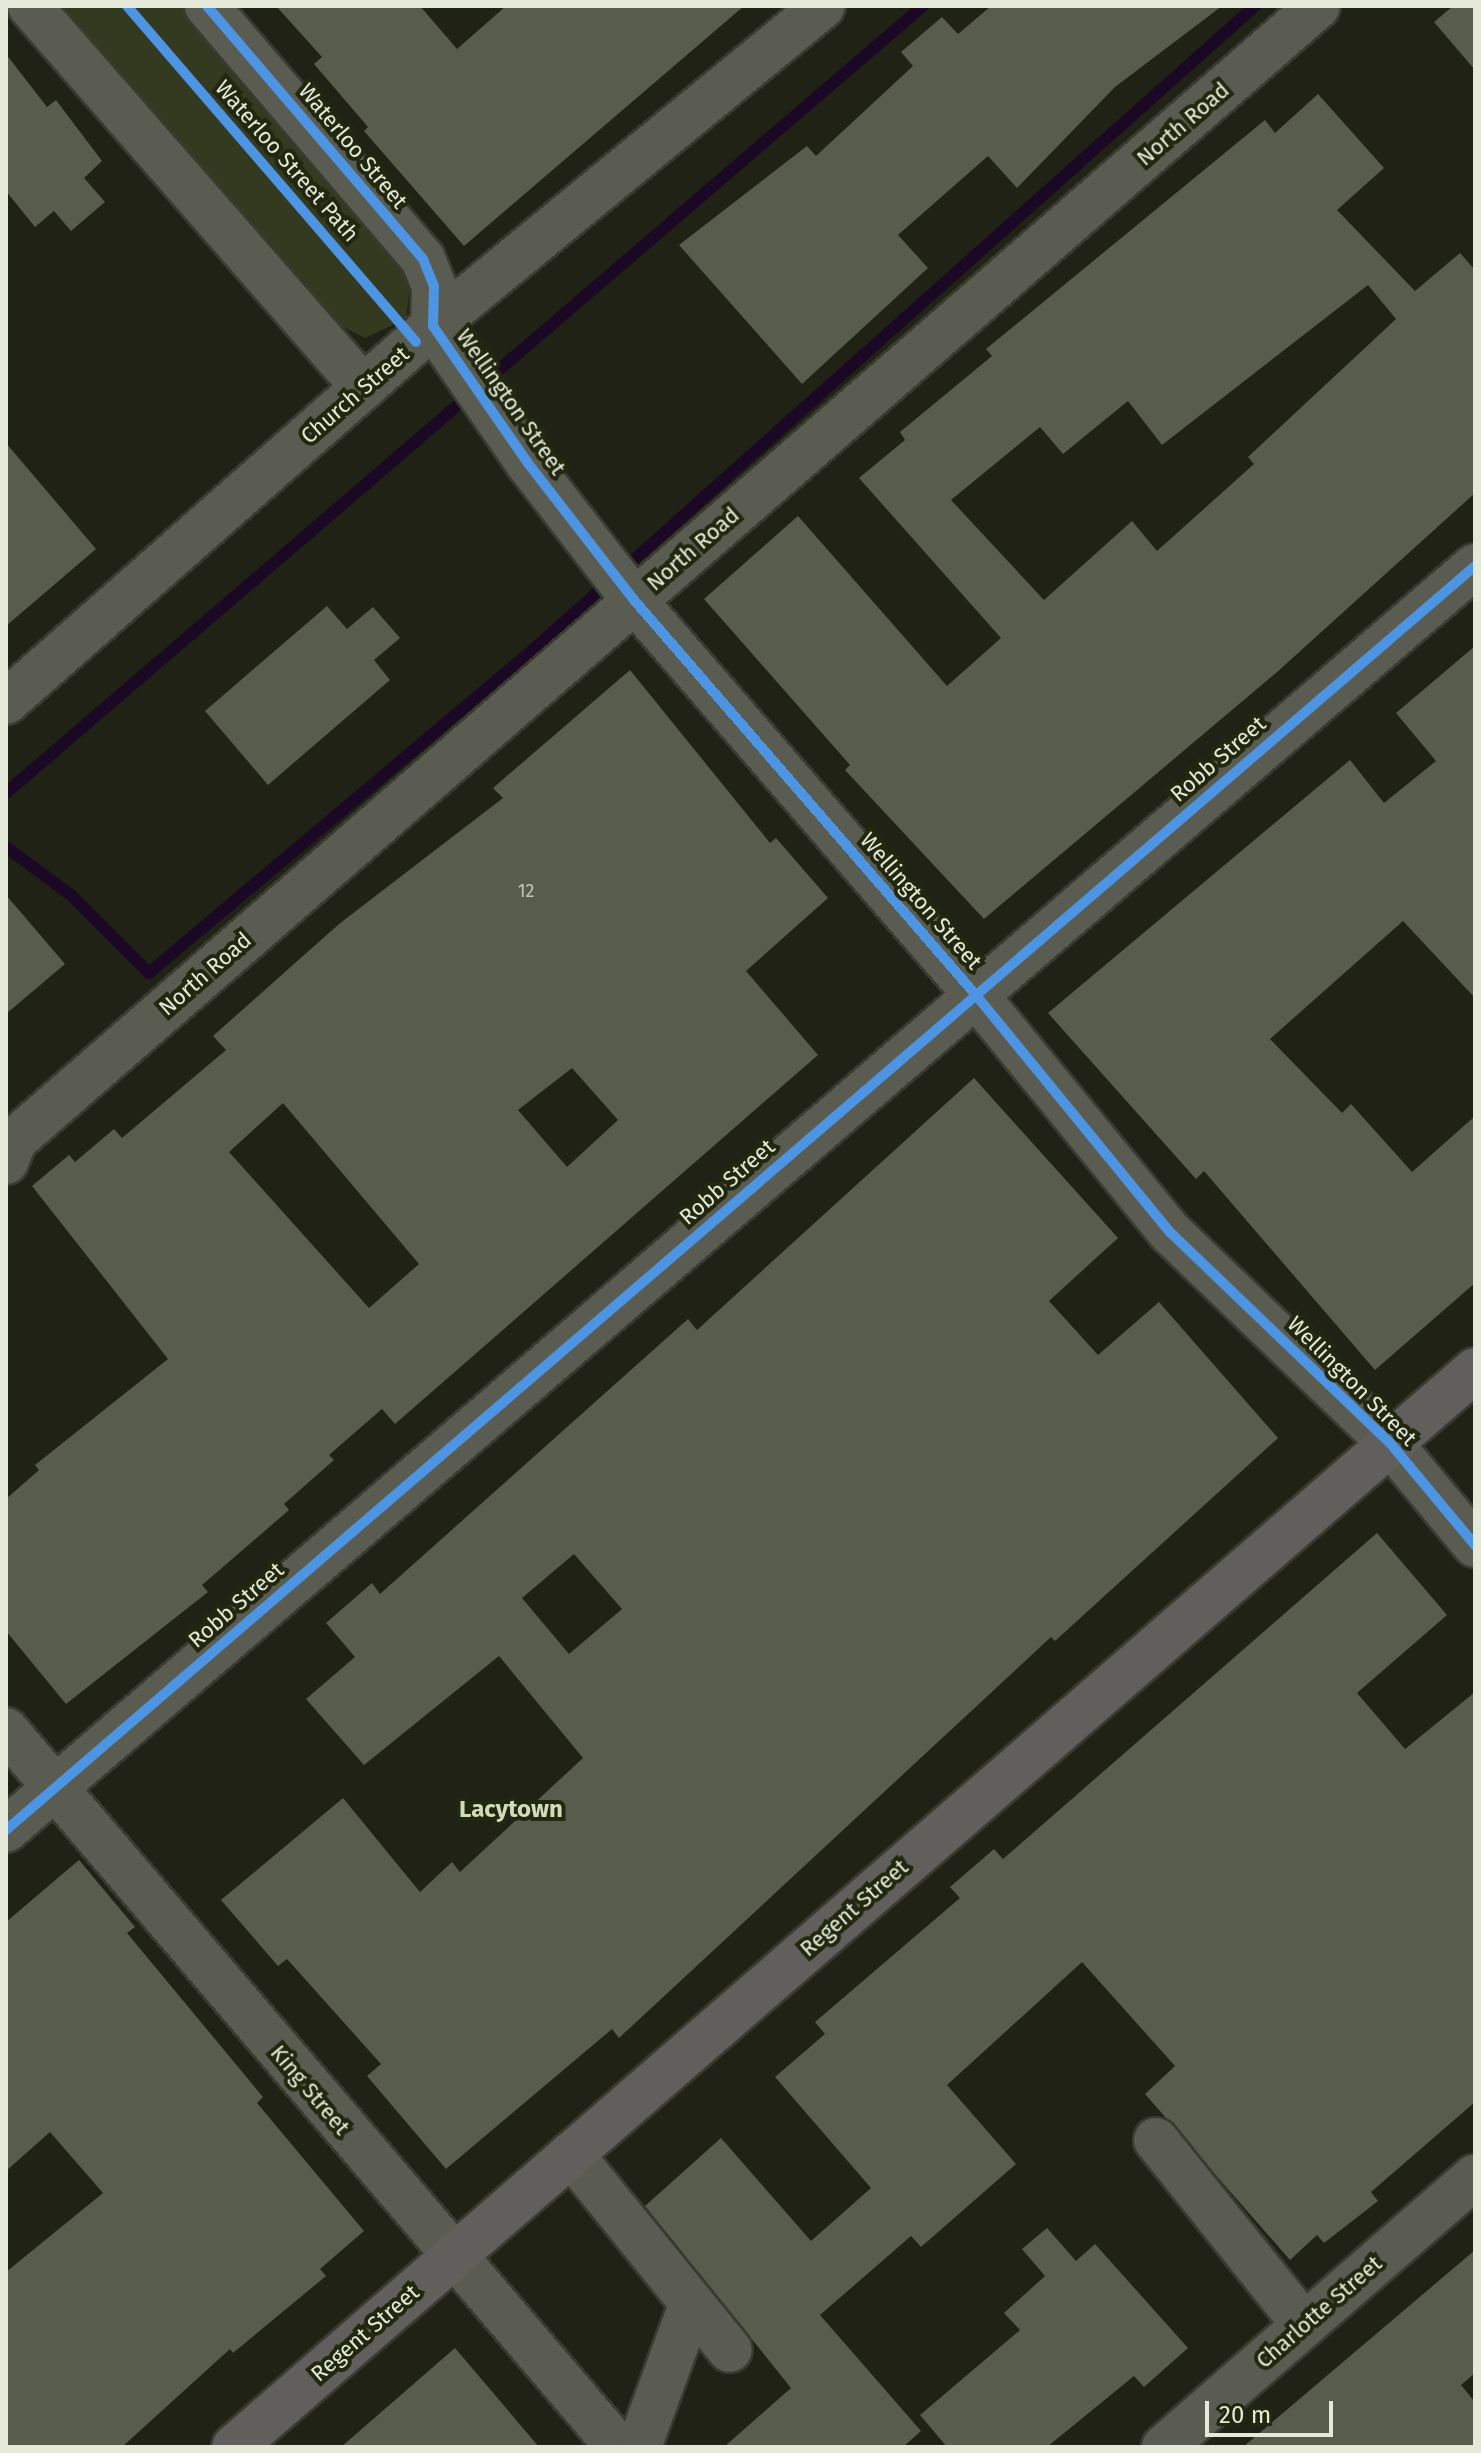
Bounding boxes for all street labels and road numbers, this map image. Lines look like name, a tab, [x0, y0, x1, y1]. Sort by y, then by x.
street label: Waterloo Street Path	[210, 75, 364, 247]
street label: North Road	[1131, 77, 1235, 171]
street label: Waterloo Street	[293, 78, 413, 214]
street label: Wellington Street	[451, 324, 571, 480]
street label: Church Street	[296, 341, 414, 449]
street label: North Road	[641, 502, 745, 596]
street label: Robb Street	[1165, 711, 1271, 807]
street label: Wellington Street	[855, 827, 987, 975]
street label: North Road	[153, 927, 257, 1021]
street label: Robb Street	[674, 1134, 780, 1230]
street label: Wellington Street	[1282, 1311, 1422, 1451]
street label: Robb Street	[183, 1557, 289, 1653]
street label: Regent Street	[795, 1854, 913, 1962]
street label: King Street	[265, 2040, 355, 2140]
street label: Charlotte Street	[1251, 2250, 1387, 2374]
street label: Regent Street	[306, 2279, 424, 2387]

